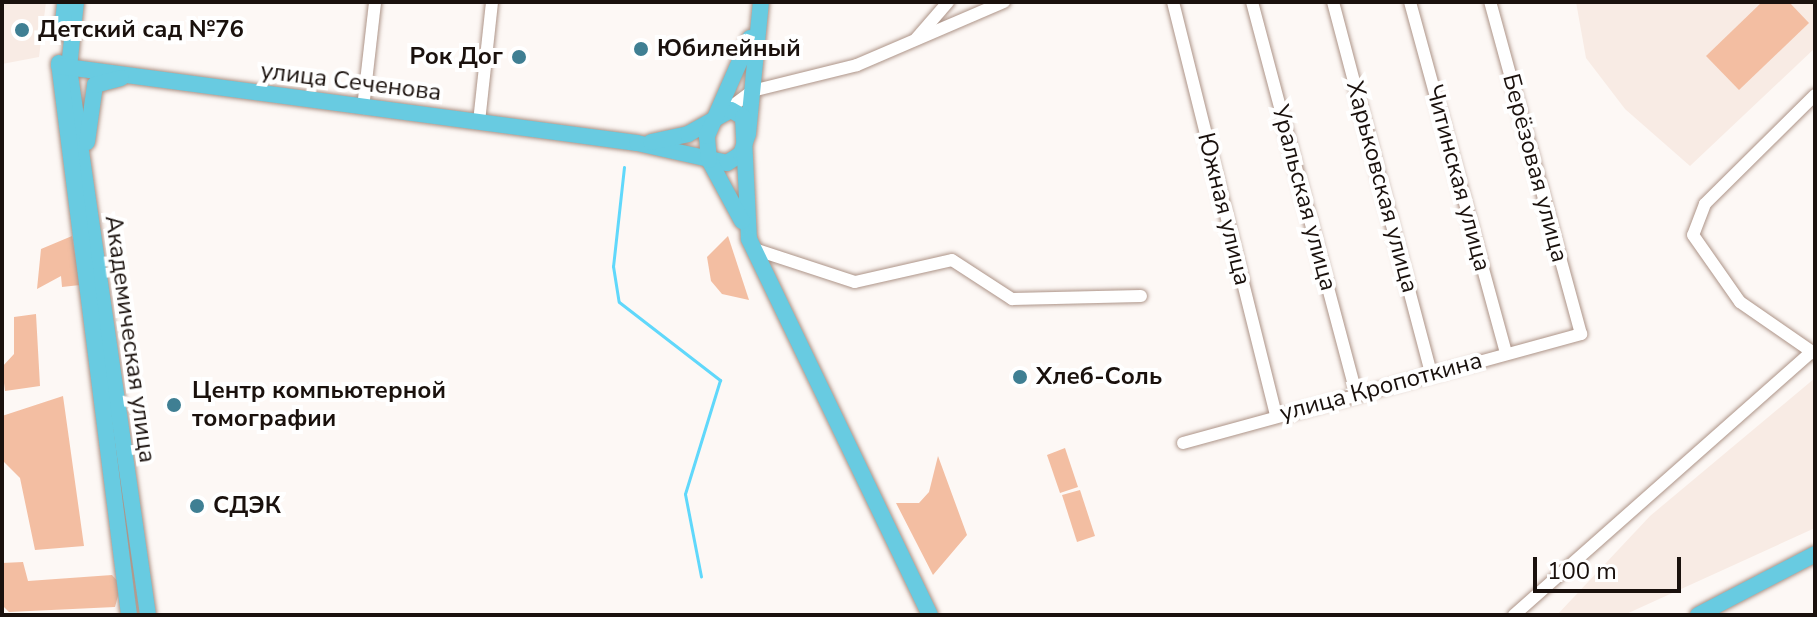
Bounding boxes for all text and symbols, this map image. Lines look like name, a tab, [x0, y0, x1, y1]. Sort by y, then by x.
place label: Детский сад №76	[38, 16, 244, 44]
marker: Детский сад №76	[13, 21, 31, 39]
place label: Юбилейный	[657, 35, 801, 63]
marker: Юбилейный	[632, 40, 650, 58]
place label: Рок Дог	[409, 43, 503, 71]
marker: Рок Дог	[510, 48, 528, 66]
street label: улица Сеченова	[259, 57, 443, 107]
street label: Берёзовая улица	[1496, 71, 1574, 265]
street label: Харьковская улица	[1340, 78, 1424, 296]
street label: Читинская улица	[1419, 82, 1497, 274]
street label: Уральская улица	[1265, 102, 1343, 294]
street label: Южная улица	[1191, 130, 1257, 288]
street label: Академическая улица	[98, 214, 162, 464]
street label: улица Кропоткина	[1277, 346, 1485, 428]
place label: Хлеб-Соль	[1036, 363, 1162, 391]
marker: Хлеб-Соль	[1011, 368, 1029, 386]
place label: Центр компьютерной томографии	[192, 377, 446, 433]
marker: Центр компьютерной томографии	[163, 394, 185, 416]
place label: СДЭК	[213, 492, 281, 520]
marker: СДЭК	[188, 497, 206, 515]
scale bar	[1537, 541, 1685, 591]
text: 100 m	[1547, 555, 1617, 587]

